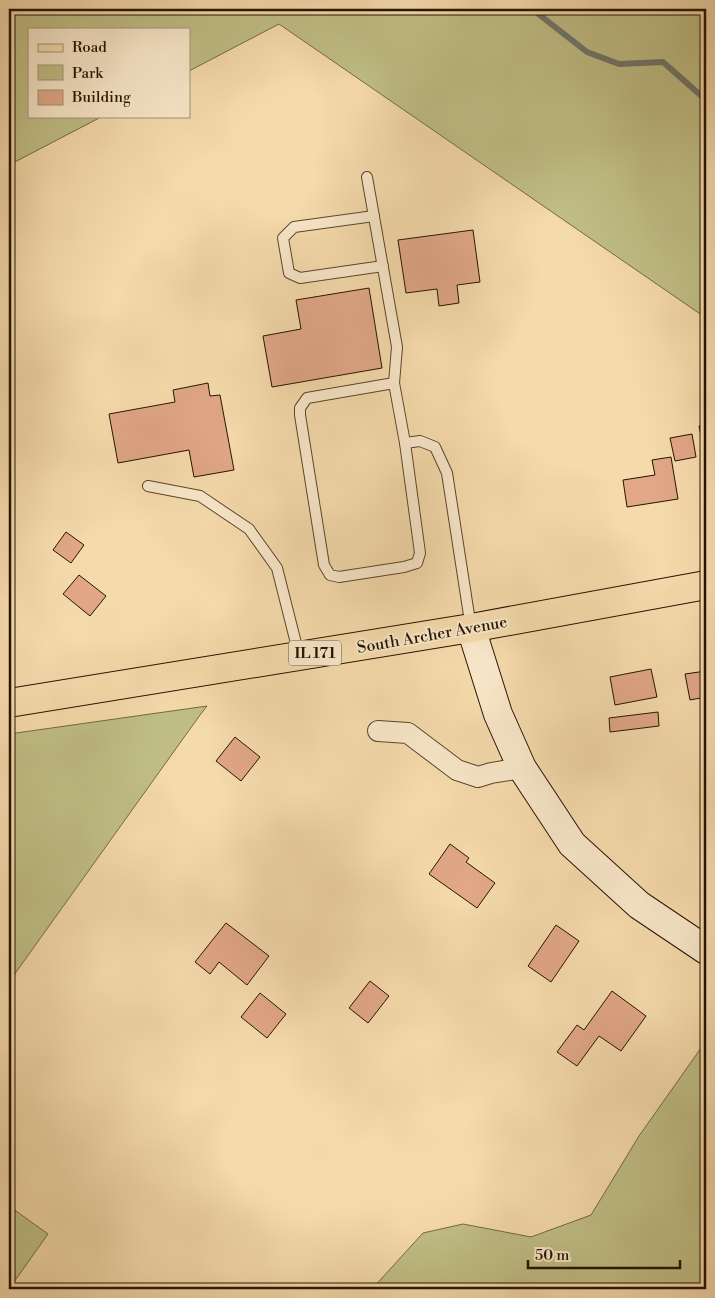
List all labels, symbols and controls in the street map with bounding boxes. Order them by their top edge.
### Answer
legend [28,28,190,118]
text: Road [72,38,107,57]
text: Park [72,64,104,83]
text: Building [71,88,131,107]
street label: South Archer Avenue [355,612,509,658]
road number: IL 171 [289,640,341,666]
scale bar [528,1238,680,1270]
text: 50 m [535,1246,569,1265]

